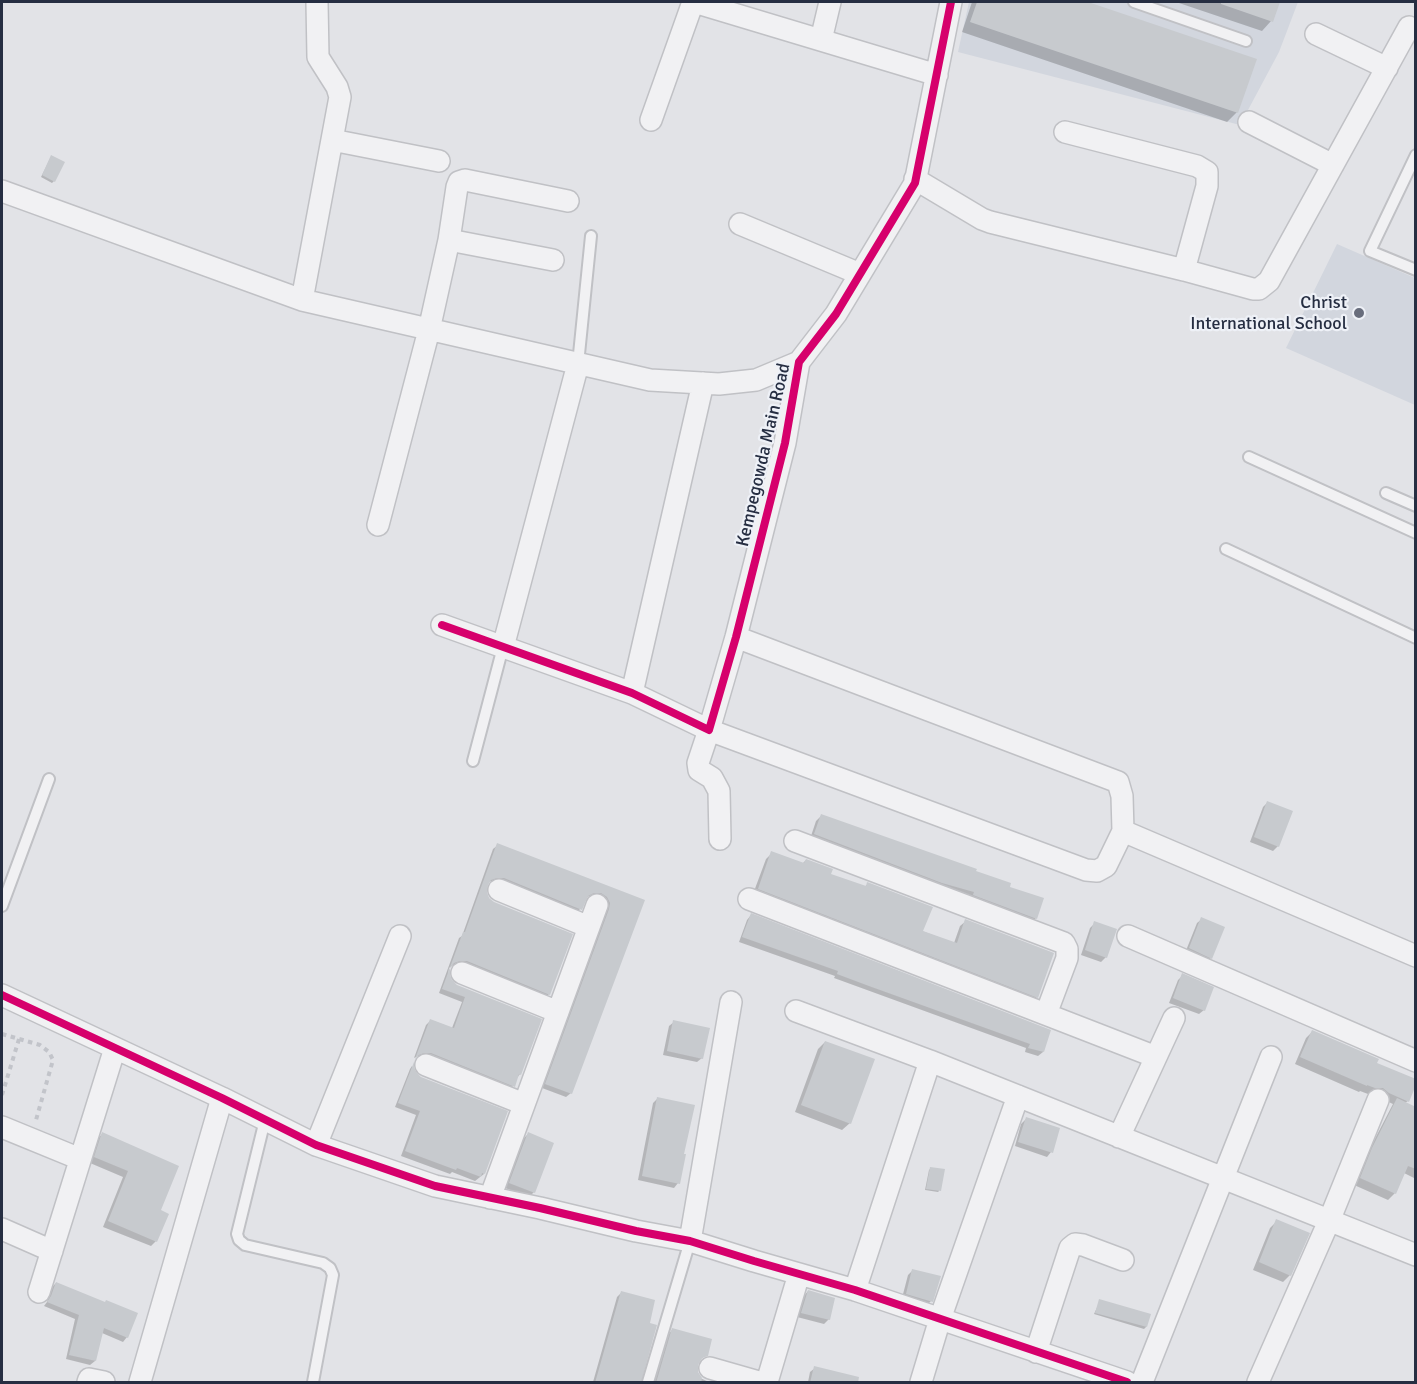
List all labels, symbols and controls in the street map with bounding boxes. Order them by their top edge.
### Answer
place label: Christ International School [1190,292,1347,334]
marker: Christ International School [1352,306,1366,320]
street label: Kempegowda Main Road [732,361,796,549]

